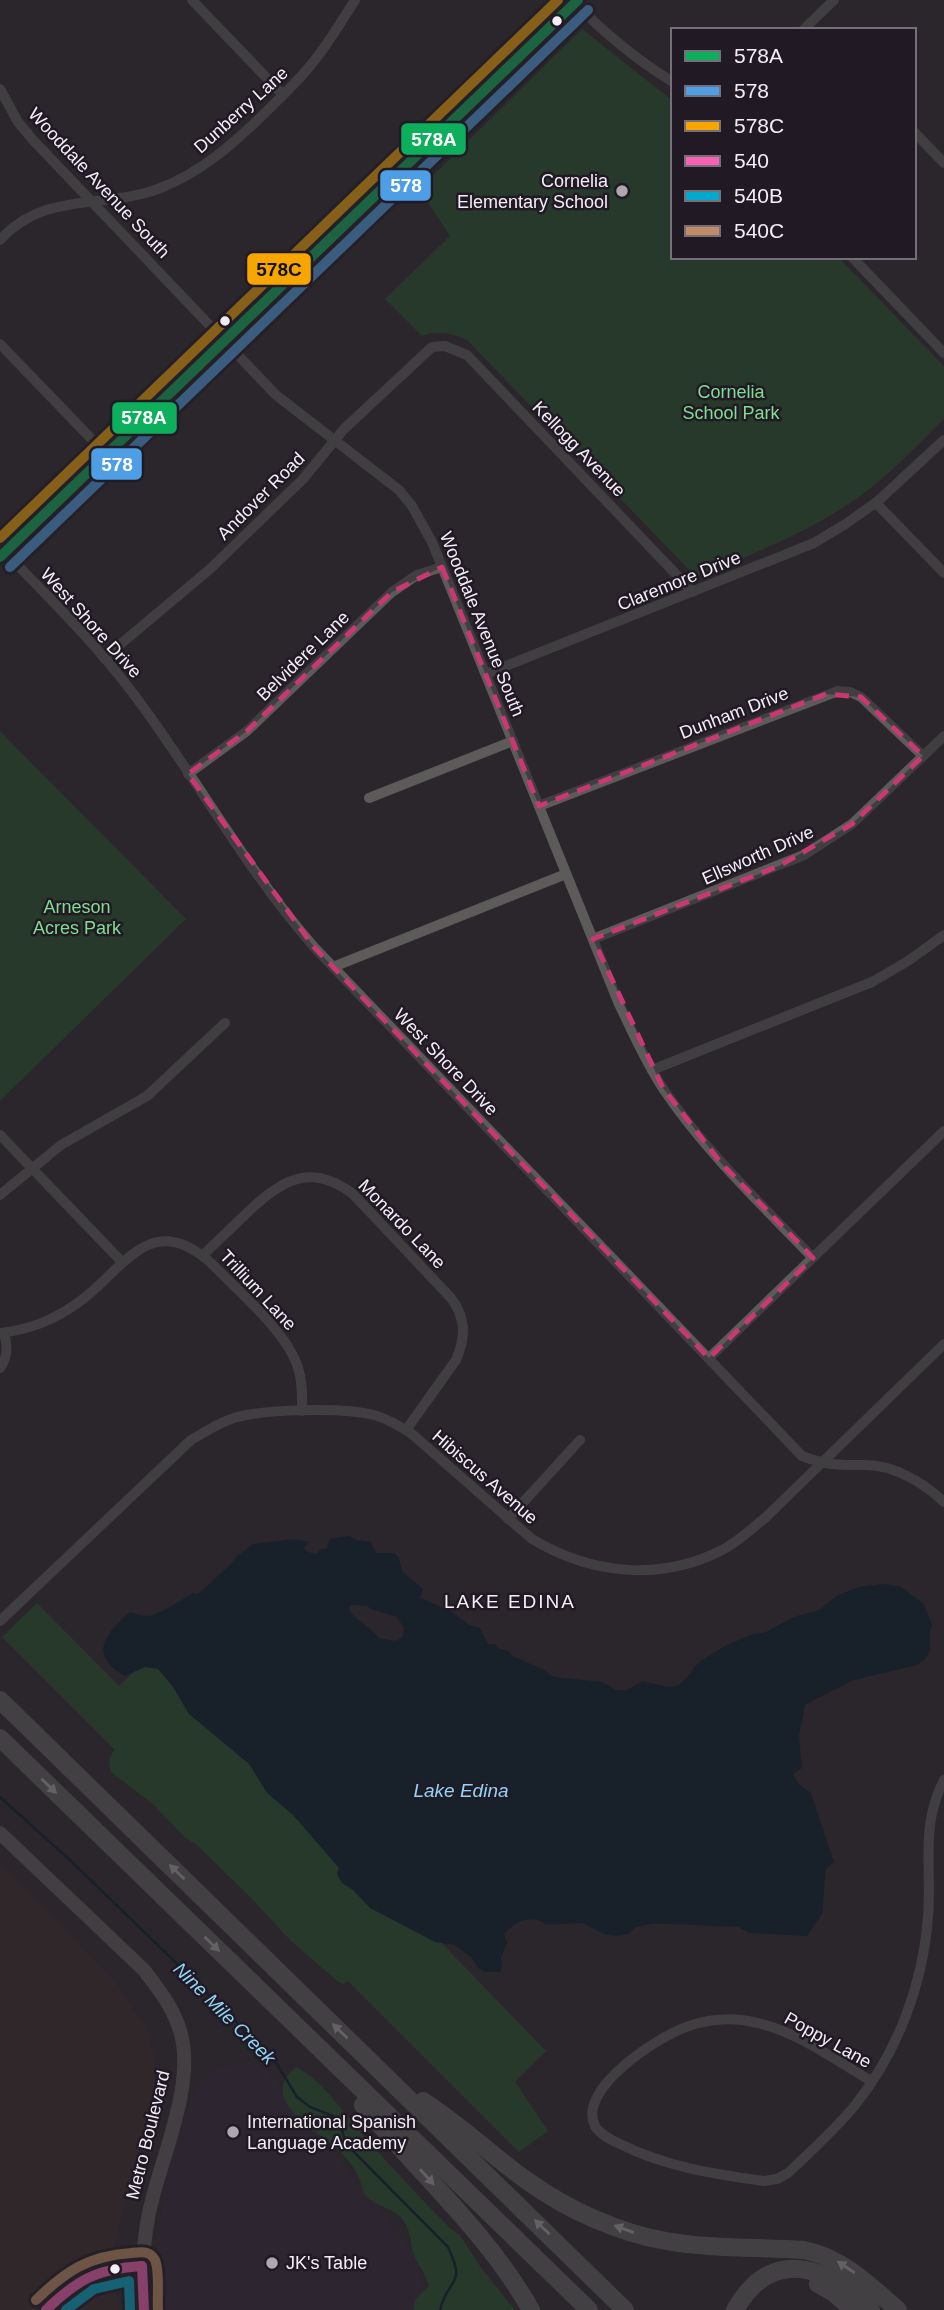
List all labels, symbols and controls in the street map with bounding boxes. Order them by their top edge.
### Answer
unlabelled marker [550,14,564,28]
legend [671,28,916,259]
text: 578A [734,44,783,67]
street label: Dunberry Lane [190,63,292,157]
text: 578 [734,79,769,102]
street label: Wooddale Avenue South [24,104,174,262]
text: 578C [734,114,784,137]
line badge: 578A [400,122,467,156]
text: 578A [411,129,457,150]
text: 540 [734,149,769,172]
line badge: 578 [379,169,432,202]
place label: Cornelia Elementary School [457,171,609,212]
text: 578 [390,175,422,196]
marker: Cornelia Elementary School [614,183,630,199]
text: 540B [734,184,783,207]
text: 540C [734,219,784,242]
line badge: 578C [246,252,312,286]
text: 578C [256,259,302,280]
unlabelled marker [218,314,232,328]
park label: Cornelia School Park [682,382,781,423]
street label: Kellogg Avenue [528,397,630,501]
line badge: 578A [111,401,178,435]
text: 578A [121,407,167,428]
line badge: 578 [90,447,143,481]
street label: Andover Road [213,448,309,544]
text: 578 [101,454,133,475]
street label: Wooddale Avenue South [436,529,528,719]
street label: Claremore Drive [615,547,743,615]
street label: West Shore Drive [36,564,146,682]
street label: Belvidere Lane [253,607,353,705]
street label: Dunham Drive [677,683,791,743]
street label: Ellsworth Drive [699,821,817,889]
park label: Arneson Acres Park [33,897,122,938]
street label: West Shore Drive [390,1004,502,1120]
street label: Monardo Lane [354,1175,450,1273]
street label: Trillium Lane [216,1246,300,1334]
street label: Hibiscus Avenue [428,1426,542,1528]
district label: LAKE EDINA [444,1591,576,1612]
one-way arrow [40,1777,57,1793]
water label: Lake Edina [413,1780,509,1801]
one-way arrow [169,1865,186,1881]
one-way arrow [203,1936,220,1952]
water label: Nine Mile Creek [169,1958,281,2070]
street label: Poppy Lane [781,2008,875,2072]
one-way arrow [332,2023,349,2039]
street label: Metro Boulevard [122,2069,174,2201]
place label: International Spanish Language Academy [247,2112,416,2153]
marker: International Spanish Language Academy [225,2124,241,2140]
one-way arrow [419,2168,435,2186]
one-way arrow [534,2220,551,2236]
one-way arrow [614,2223,635,2234]
place label: JK's Table [286,2253,367,2273]
marker: JK's Table [264,2255,280,2271]
one-way arrow [836,2261,855,2274]
unlabelled marker [108,2262,122,2276]

